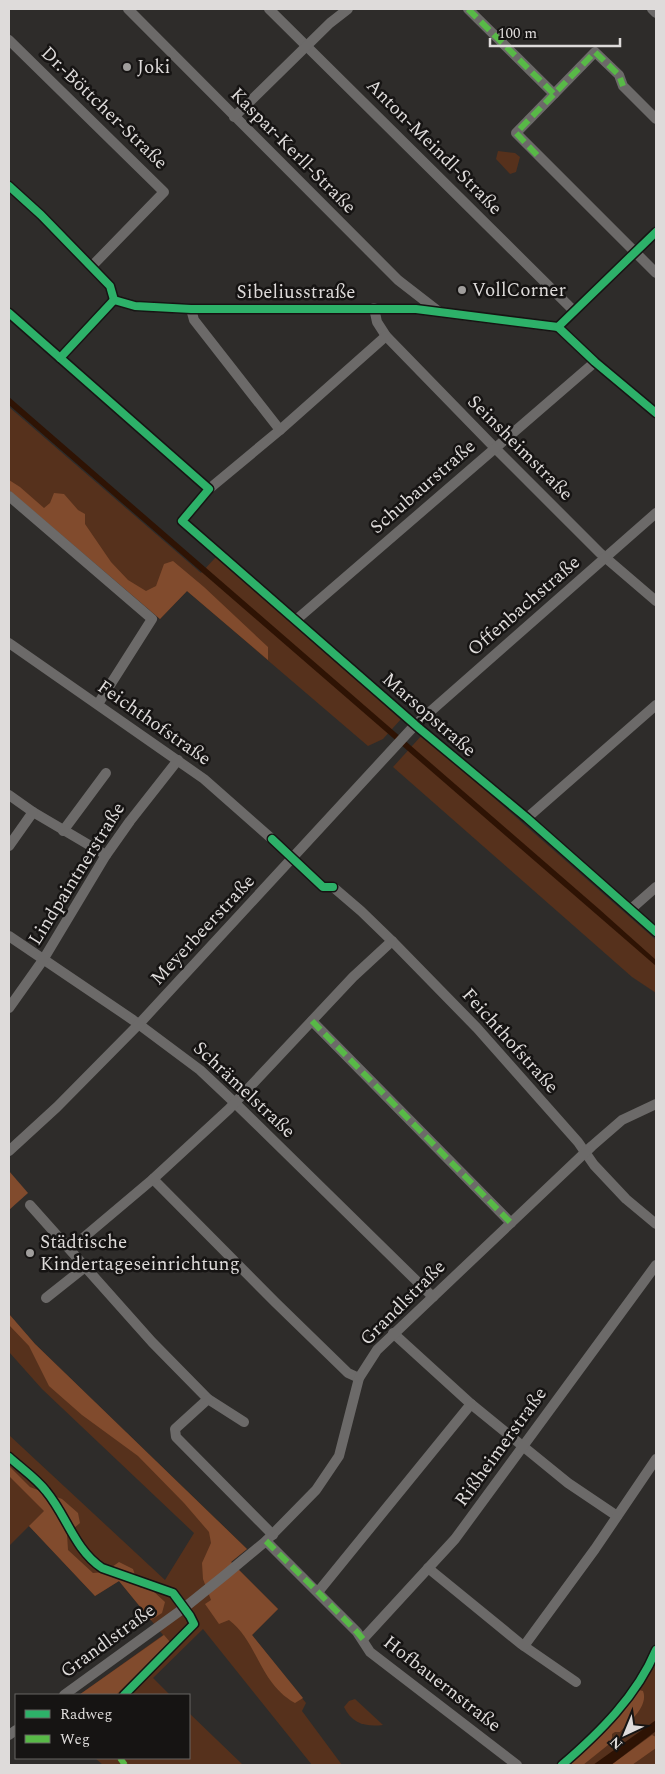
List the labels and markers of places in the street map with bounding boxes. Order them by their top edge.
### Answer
place label: Joki [137,53,170,82]
marker: Joki [121,61,133,73]
place label: VollCorner [472,276,566,305]
marker: VollCorner [456,284,468,296]
place label: Städtische Kindertageseinrichtung [40,1228,240,1279]
marker: Städtische Kindertageseinrichtung [24,1247,36,1259]

